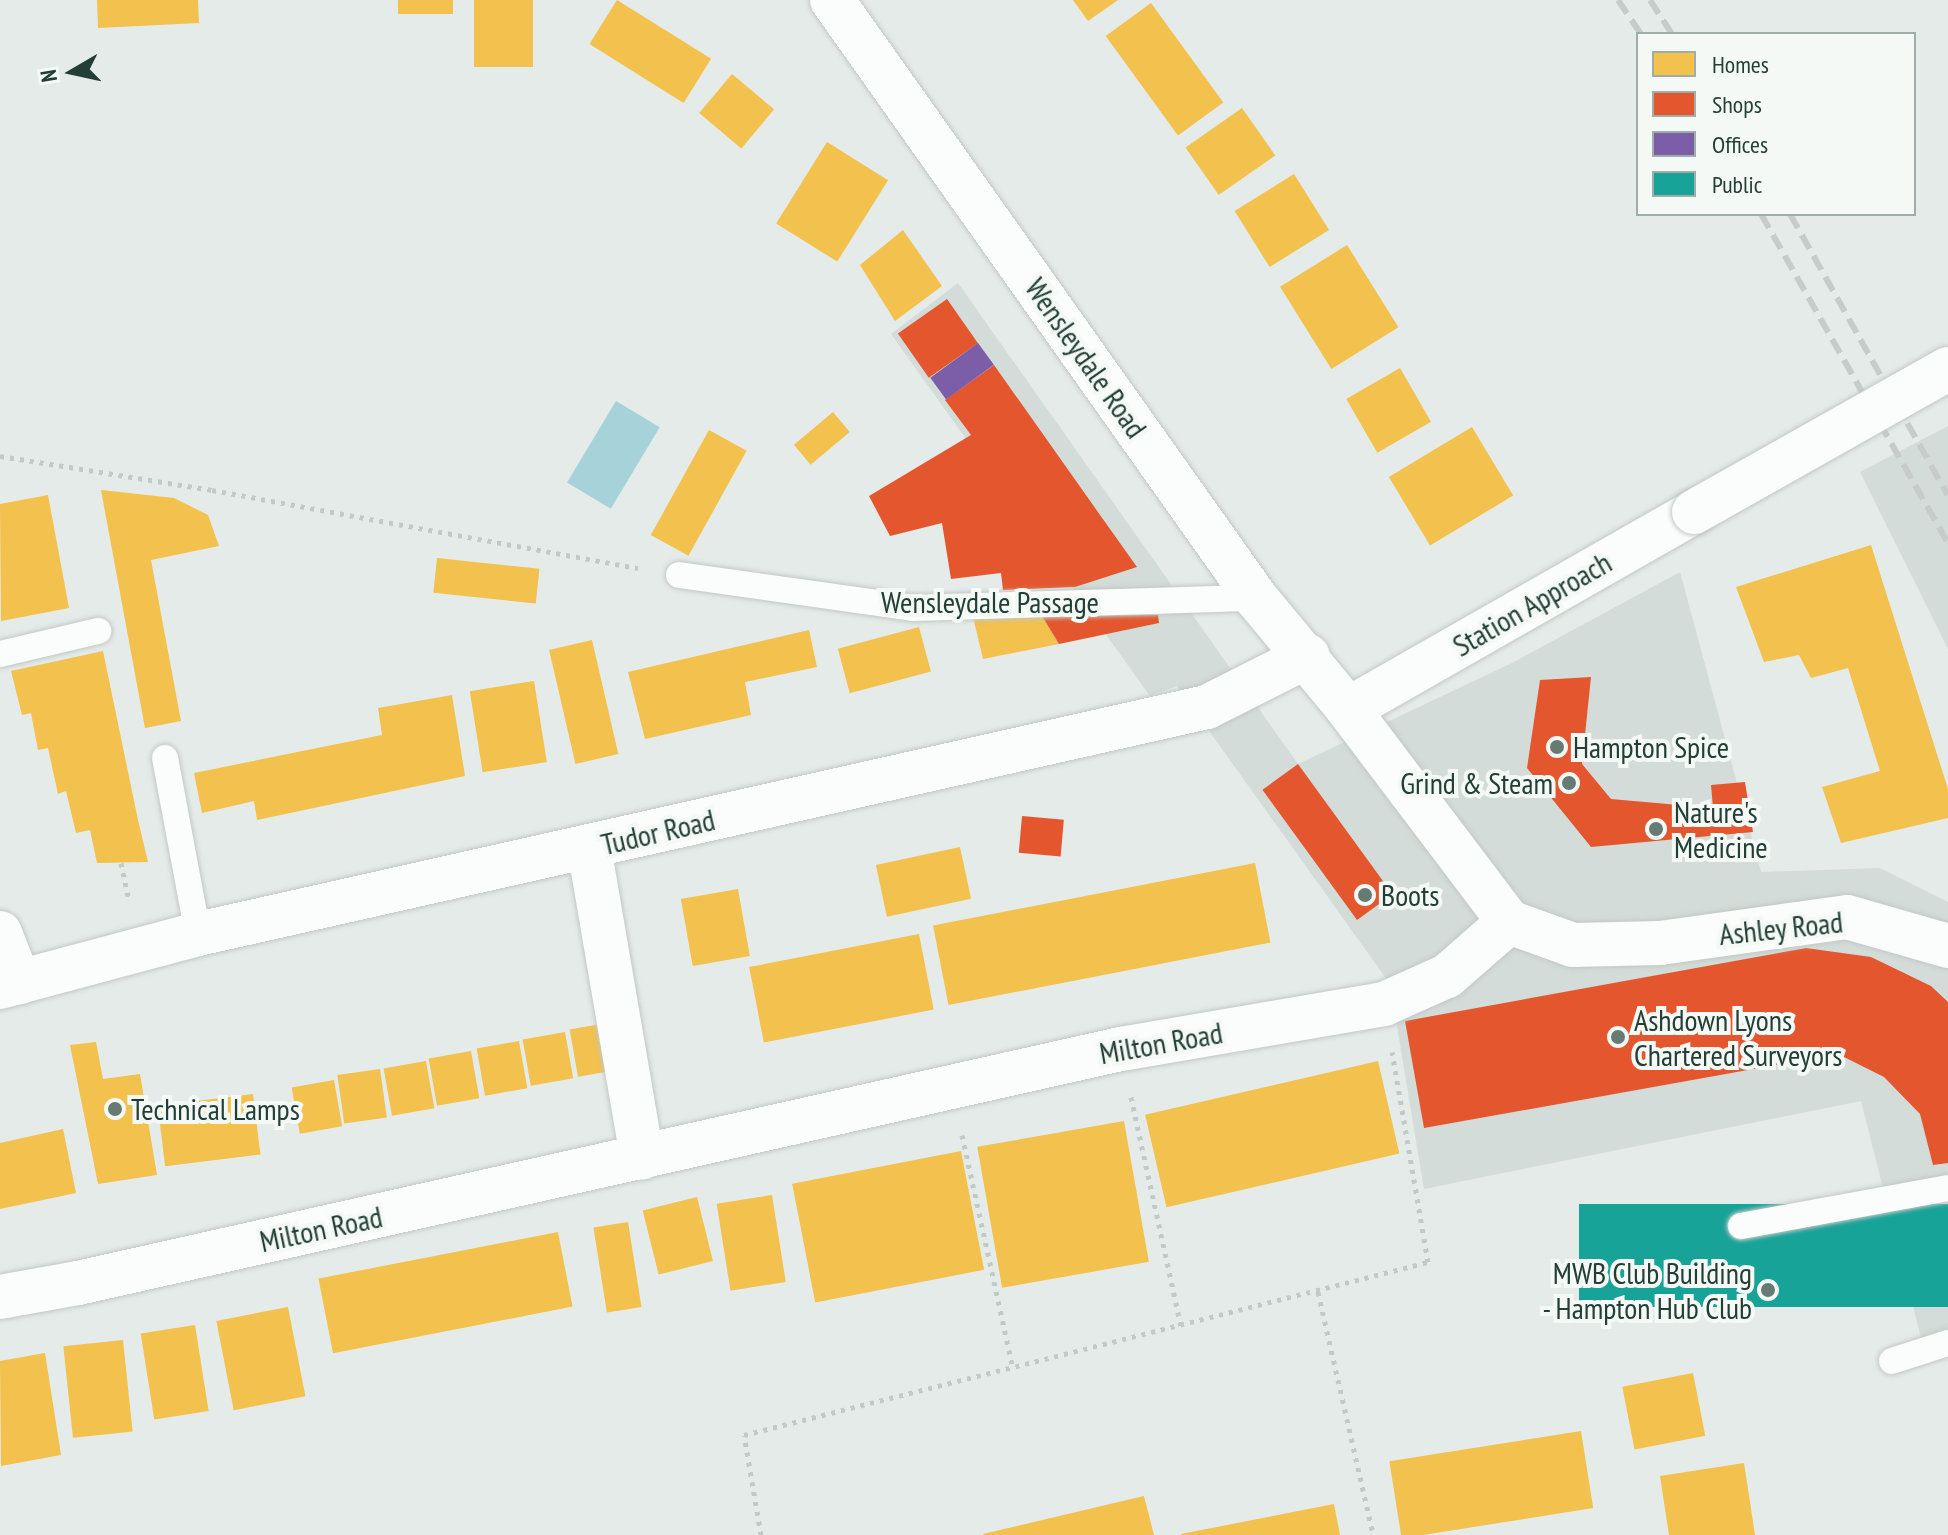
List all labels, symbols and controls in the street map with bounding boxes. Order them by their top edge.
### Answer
north arrow [32,32,112,112]
legend [1636,32,1916,216]
text: Homes [1712,49,1769,80]
text: N [34,68,63,84]
text: Shops [1712,89,1762,120]
text: Offices [1712,129,1768,160]
text: Public [1712,169,1762,200]
street label: Wensleydale Road [1018,271,1154,445]
street label: Station Approach [1446,544,1618,664]
street label: Wensleydale Passage [881,584,1099,620]
place label: Hampton Spice [1573,729,1729,765]
marker: Hampton Spice [1548,738,1566,756]
place label: Grind & Steam [1400,765,1553,801]
marker: Grind & Steam [1560,774,1578,792]
place label: Nature's Medicine [1674,794,1768,864]
street label: Tudor Road [598,801,718,863]
marker: Nature's Medicine [1645,818,1667,840]
place label: Boots [1381,877,1439,913]
marker: Boots [1356,886,1374,904]
street label: Ashley Road [1717,904,1845,952]
place label: Ashdown Lyons Chartered Surveyors [1634,1002,1842,1072]
street label: Milton Road [1097,1014,1225,1072]
marker: Ashdown Lyons Chartered Surveyors [1609,1028,1627,1046]
place label: Technical Lamps [131,1091,300,1127]
marker: Technical Lamps [106,1100,124,1118]
street label: Milton Road [256,1198,386,1260]
place label: MWB Club Building - Hampton Hub Club [1541,1255,1752,1326]
marker: MWB Club Building - Hampton Hub Club [1759,1281,1777,1299]

